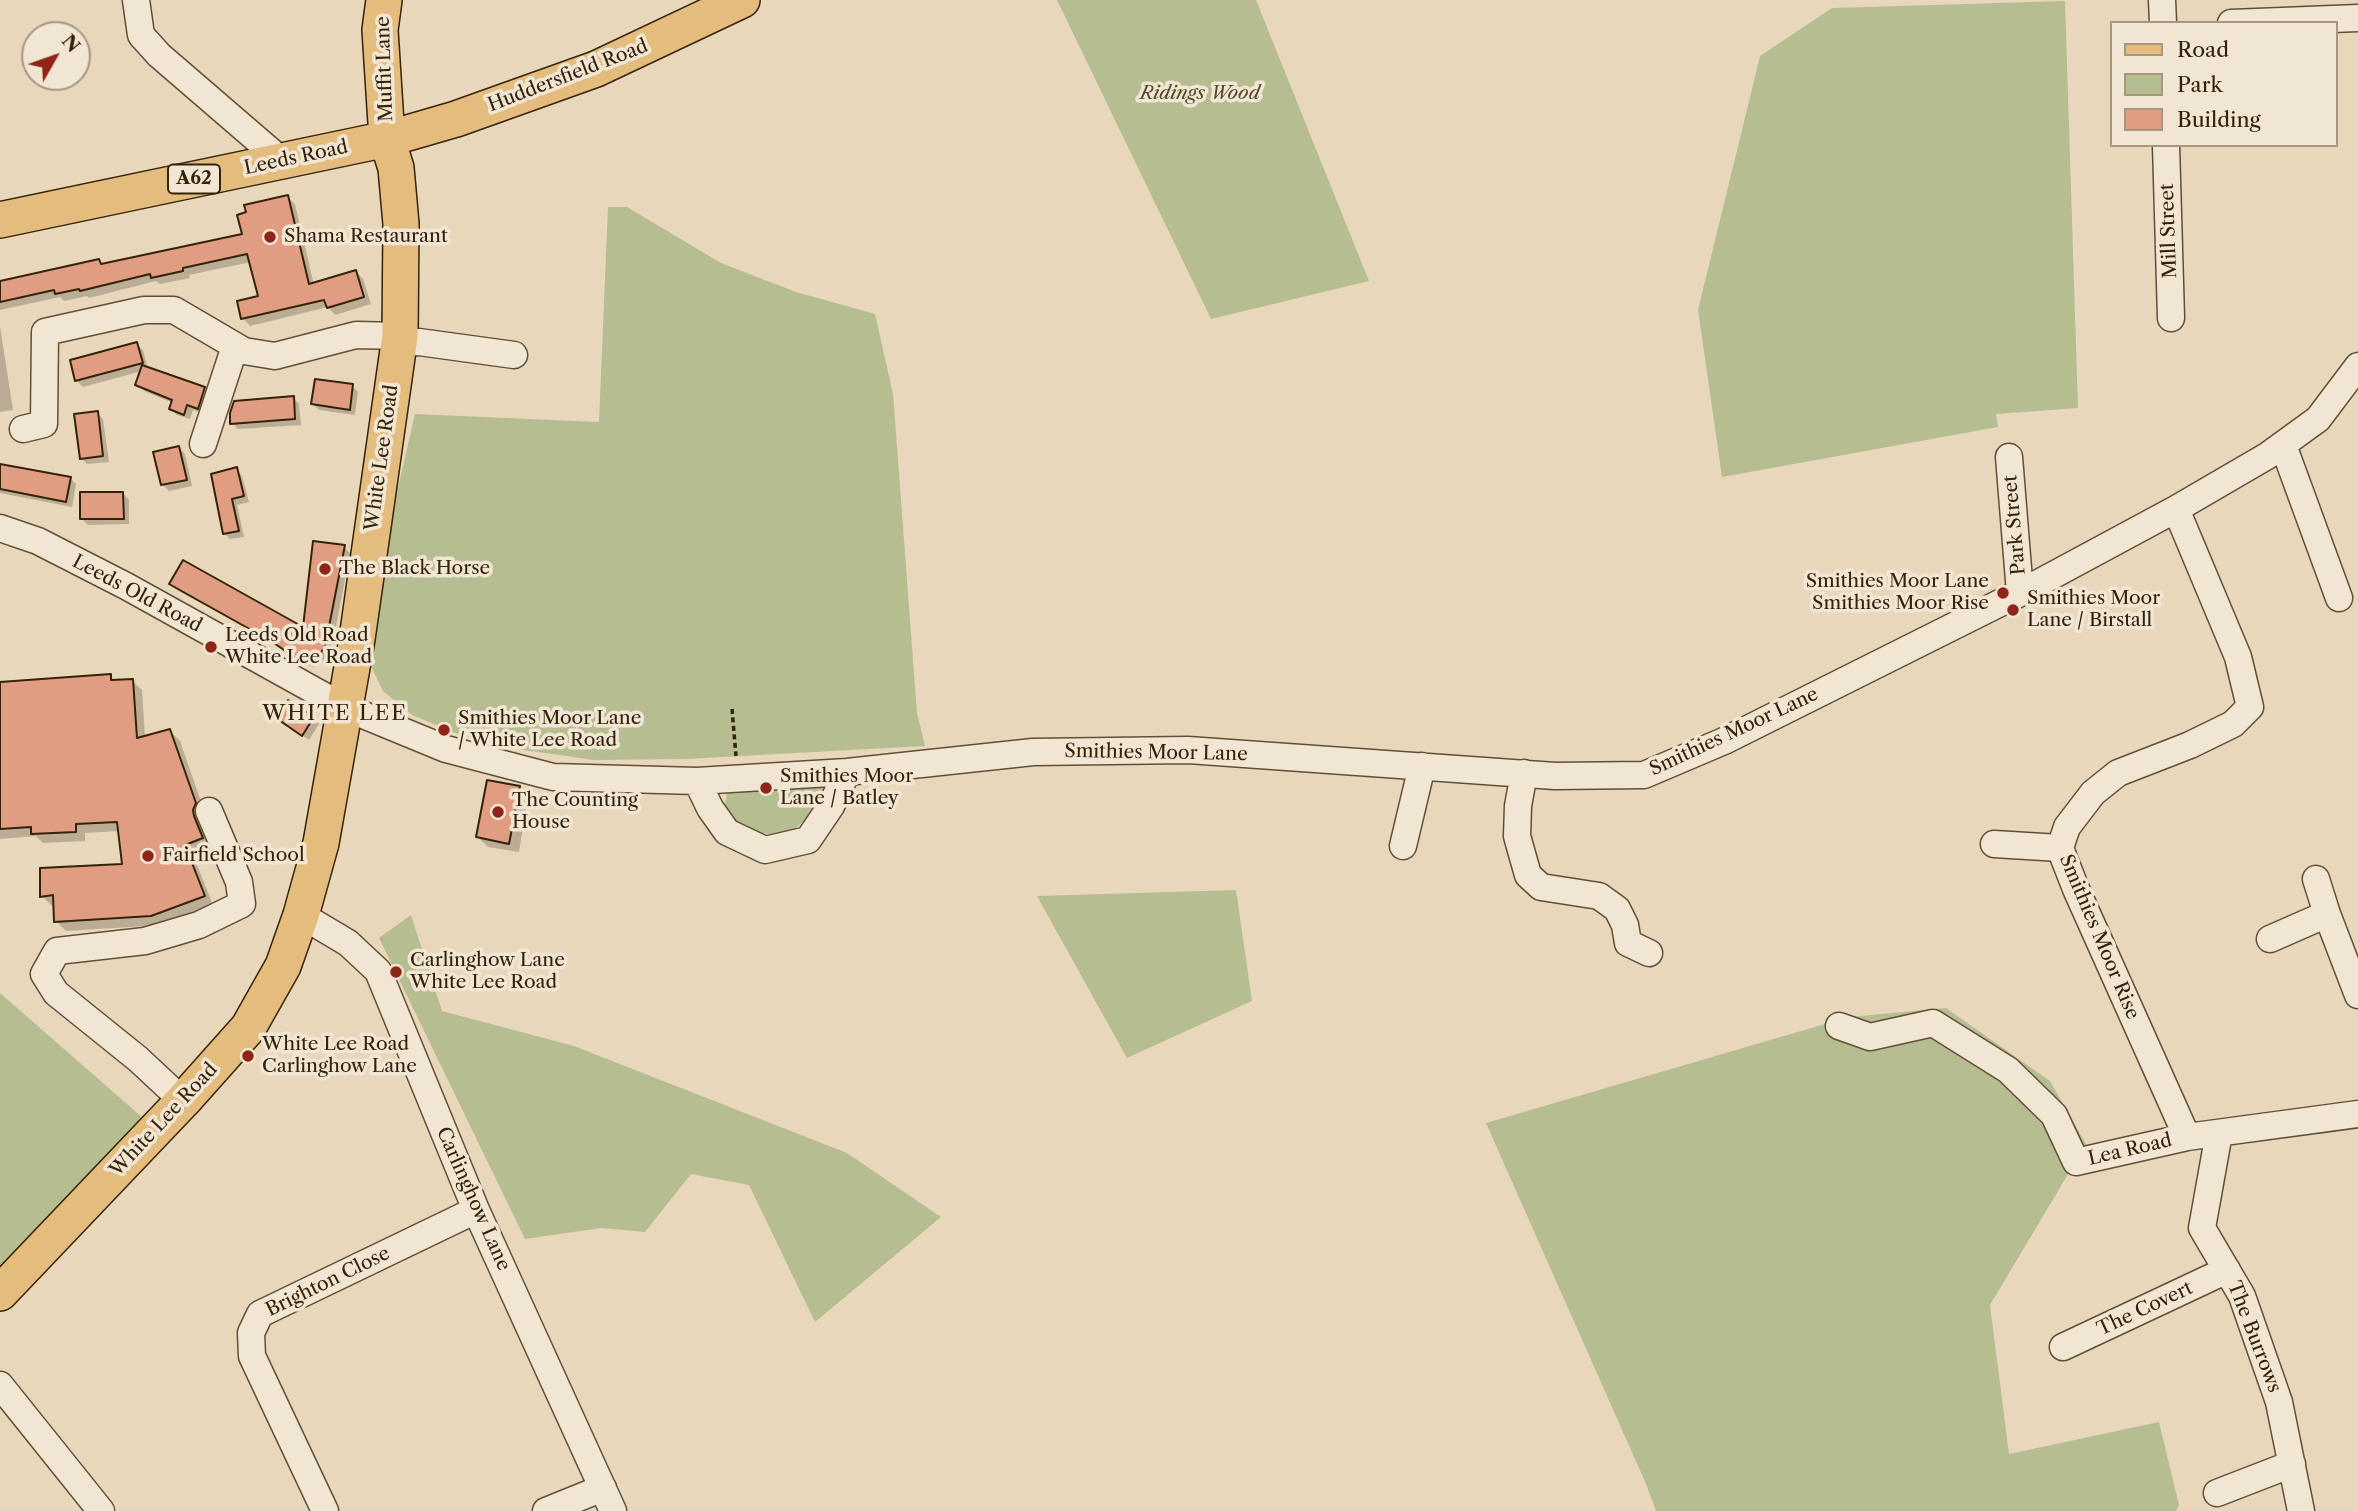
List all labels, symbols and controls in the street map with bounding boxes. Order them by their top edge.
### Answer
street label: Muffit Lane [372,16,398,122]
north arrow [21,21,91,91]
legend [2110,21,2337,147]
text: N [57,30,85,57]
street label: Huddersfield Road [485,35,651,117]
text: Road [2177,37,2229,62]
text: Park [2177,72,2223,97]
park label: Ridings Wood [1140,83,1260,105]
text: Building [2177,107,2261,132]
street label: Leeds Road [242,136,350,180]
road number: A62 [168,164,220,194]
street label: Mill Street [2156,183,2182,279]
place label: Shama Restaurant [284,226,448,248]
marker: Shama Restaurant [262,229,278,245]
street label: White Lee Road [360,384,404,532]
street label: Park Street [1999,474,2031,576]
street label: Leeds Old Road [68,550,206,638]
place label: The Black Horse [339,558,490,580]
marker: The Black Horse [317,561,333,577]
place label: Smithies Moor Lane Smithies Moor Rise [1806,571,1989,615]
marker: Smithies Moor Lane Smithies Moor Rise [1995,585,2011,601]
place label: Smithies Moor Lane / Birstall [2027,588,2160,632]
marker: Smithies Moor Lane / Birstall [2005,602,2021,618]
place label: Leeds Old Road White Lee Road [225,625,372,669]
marker: Leeds Old Road White Lee Road [203,639,219,655]
street label: Smithies Moor Lane [1646,683,1822,781]
district label: WHITE LEE [263,701,407,727]
place label: Smithies Moor Lane / White Lee Road [458,708,641,752]
marker: Smithies Moor Lane / White Lee Road [436,722,452,738]
street label: Smithies Moor Lane [1064,740,1248,766]
place label: Smithies Moor Lane / Batley [780,766,913,810]
marker: Smithies Moor Lane / Batley [758,780,774,796]
place label: The Counting House [512,790,638,834]
marker: The Counting House [490,804,506,820]
place label: Fairfield School [162,845,305,867]
marker: Fairfield School [140,848,156,864]
street label: Smithies Moor Rise [2054,851,2144,1023]
place label: Carlinghow Lane White Lee Road [410,950,565,994]
marker: Carlinghow Lane White Lee Road [388,964,404,980]
place label: White Lee Road Carlinghow Lane [262,1034,417,1078]
marker: White Lee Road Carlinghow Lane [240,1048,256,1064]
street label: White Lee Road [105,1058,223,1182]
street label: Carlinghow Lane [431,1124,515,1274]
street label: Lea Road [2086,1129,2174,1171]
street label: Brighton Close [262,1242,394,1322]
street label: The Covert [2094,1277,2196,1341]
street label: The Burrows [2222,1278,2286,1396]

